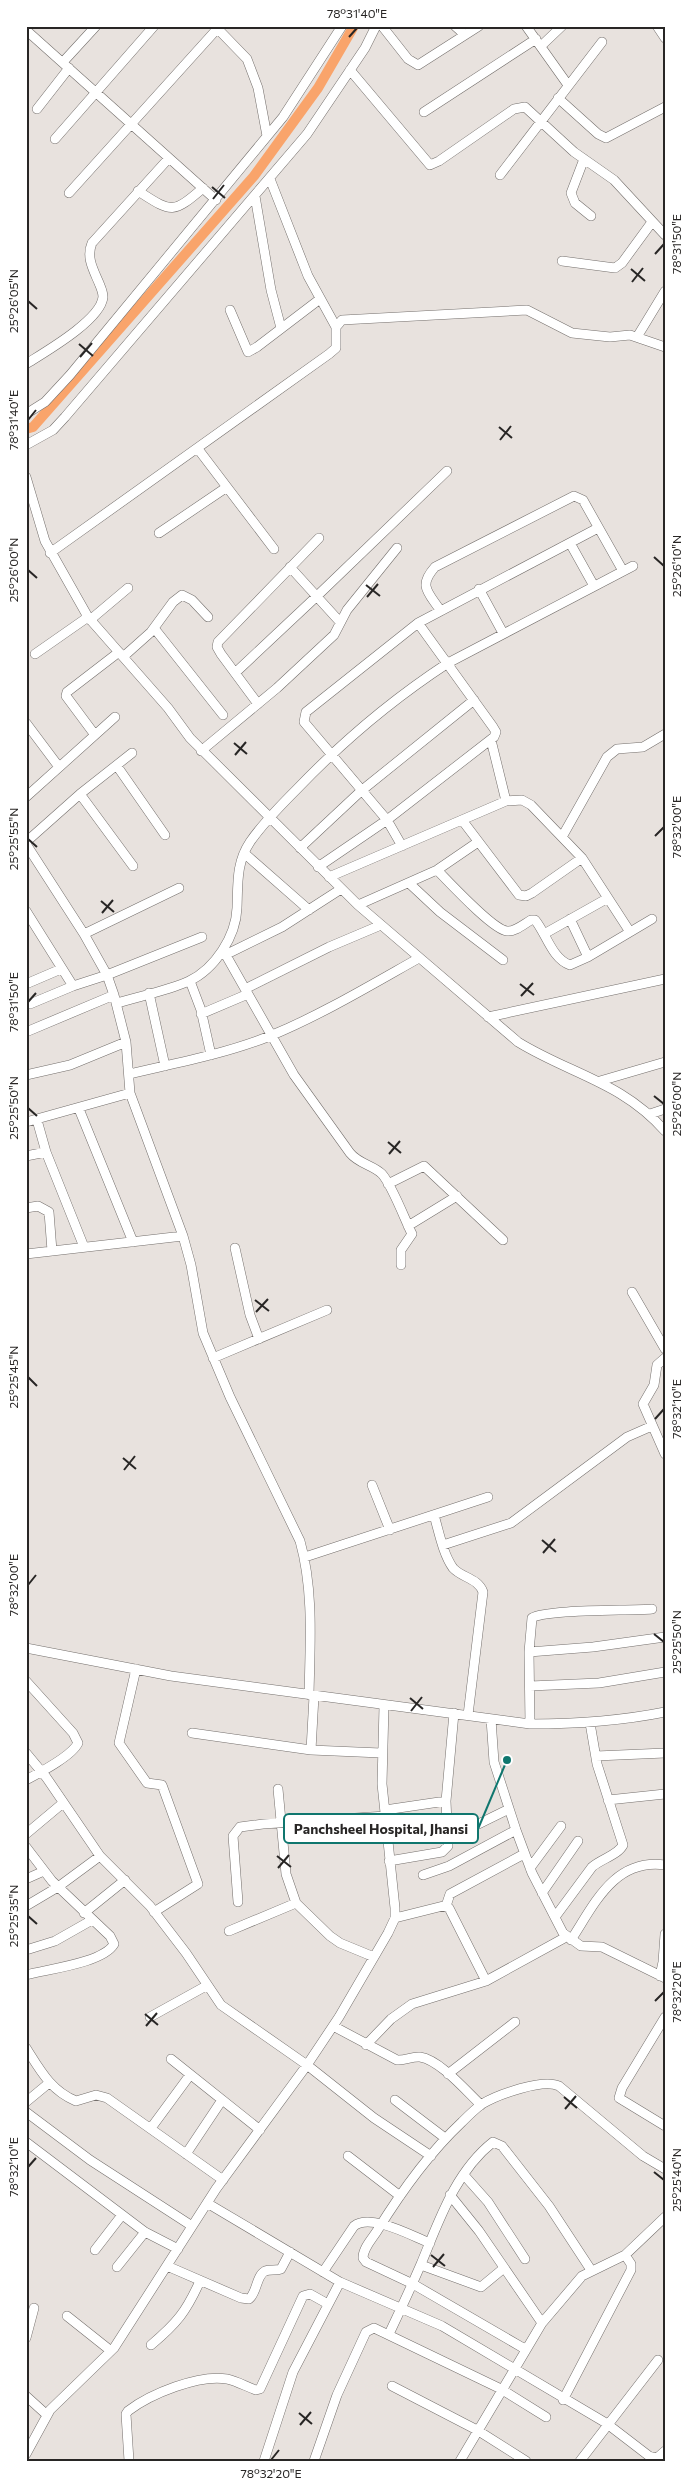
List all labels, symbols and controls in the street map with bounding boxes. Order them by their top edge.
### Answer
text: 78°31'40"E [327,6,387,20]
text: 78°31'50"E [669,214,683,274]
text: 25°26'05"N [6,269,20,333]
text: 78°31'40"E [6,390,20,450]
text: 25°26'10"N [669,535,683,597]
text: 25°26'00"N [6,538,20,602]
text: 78°32'00"E [669,796,683,858]
text: 25°25'55"N [6,808,20,870]
text: 78°31'50"E [6,972,20,1032]
text: 25°26'00"N [669,1072,683,1136]
text: 25°25'50"N [6,1076,20,1140]
text: 25°25'45"N [6,1346,20,1408]
text: 78°32'10"E [669,1379,683,1439]
text: 78°32'00"E [6,1554,20,1616]
text: 25°25'50"N [669,1610,683,1674]
callout: Panchsheel Hospital, Jhansi [284,1814,478,1843]
text: Panchsheel Hospital, Jhansi [294,1820,468,1837]
text: 25°25'35"N [6,1885,20,1947]
text: 78°32'20"E [669,1961,683,2023]
text: 78°32'10"E [6,2137,20,2197]
text: 25°25'40"N [669,2148,683,2212]
text: 78°32'20"E [240,2466,302,2480]

